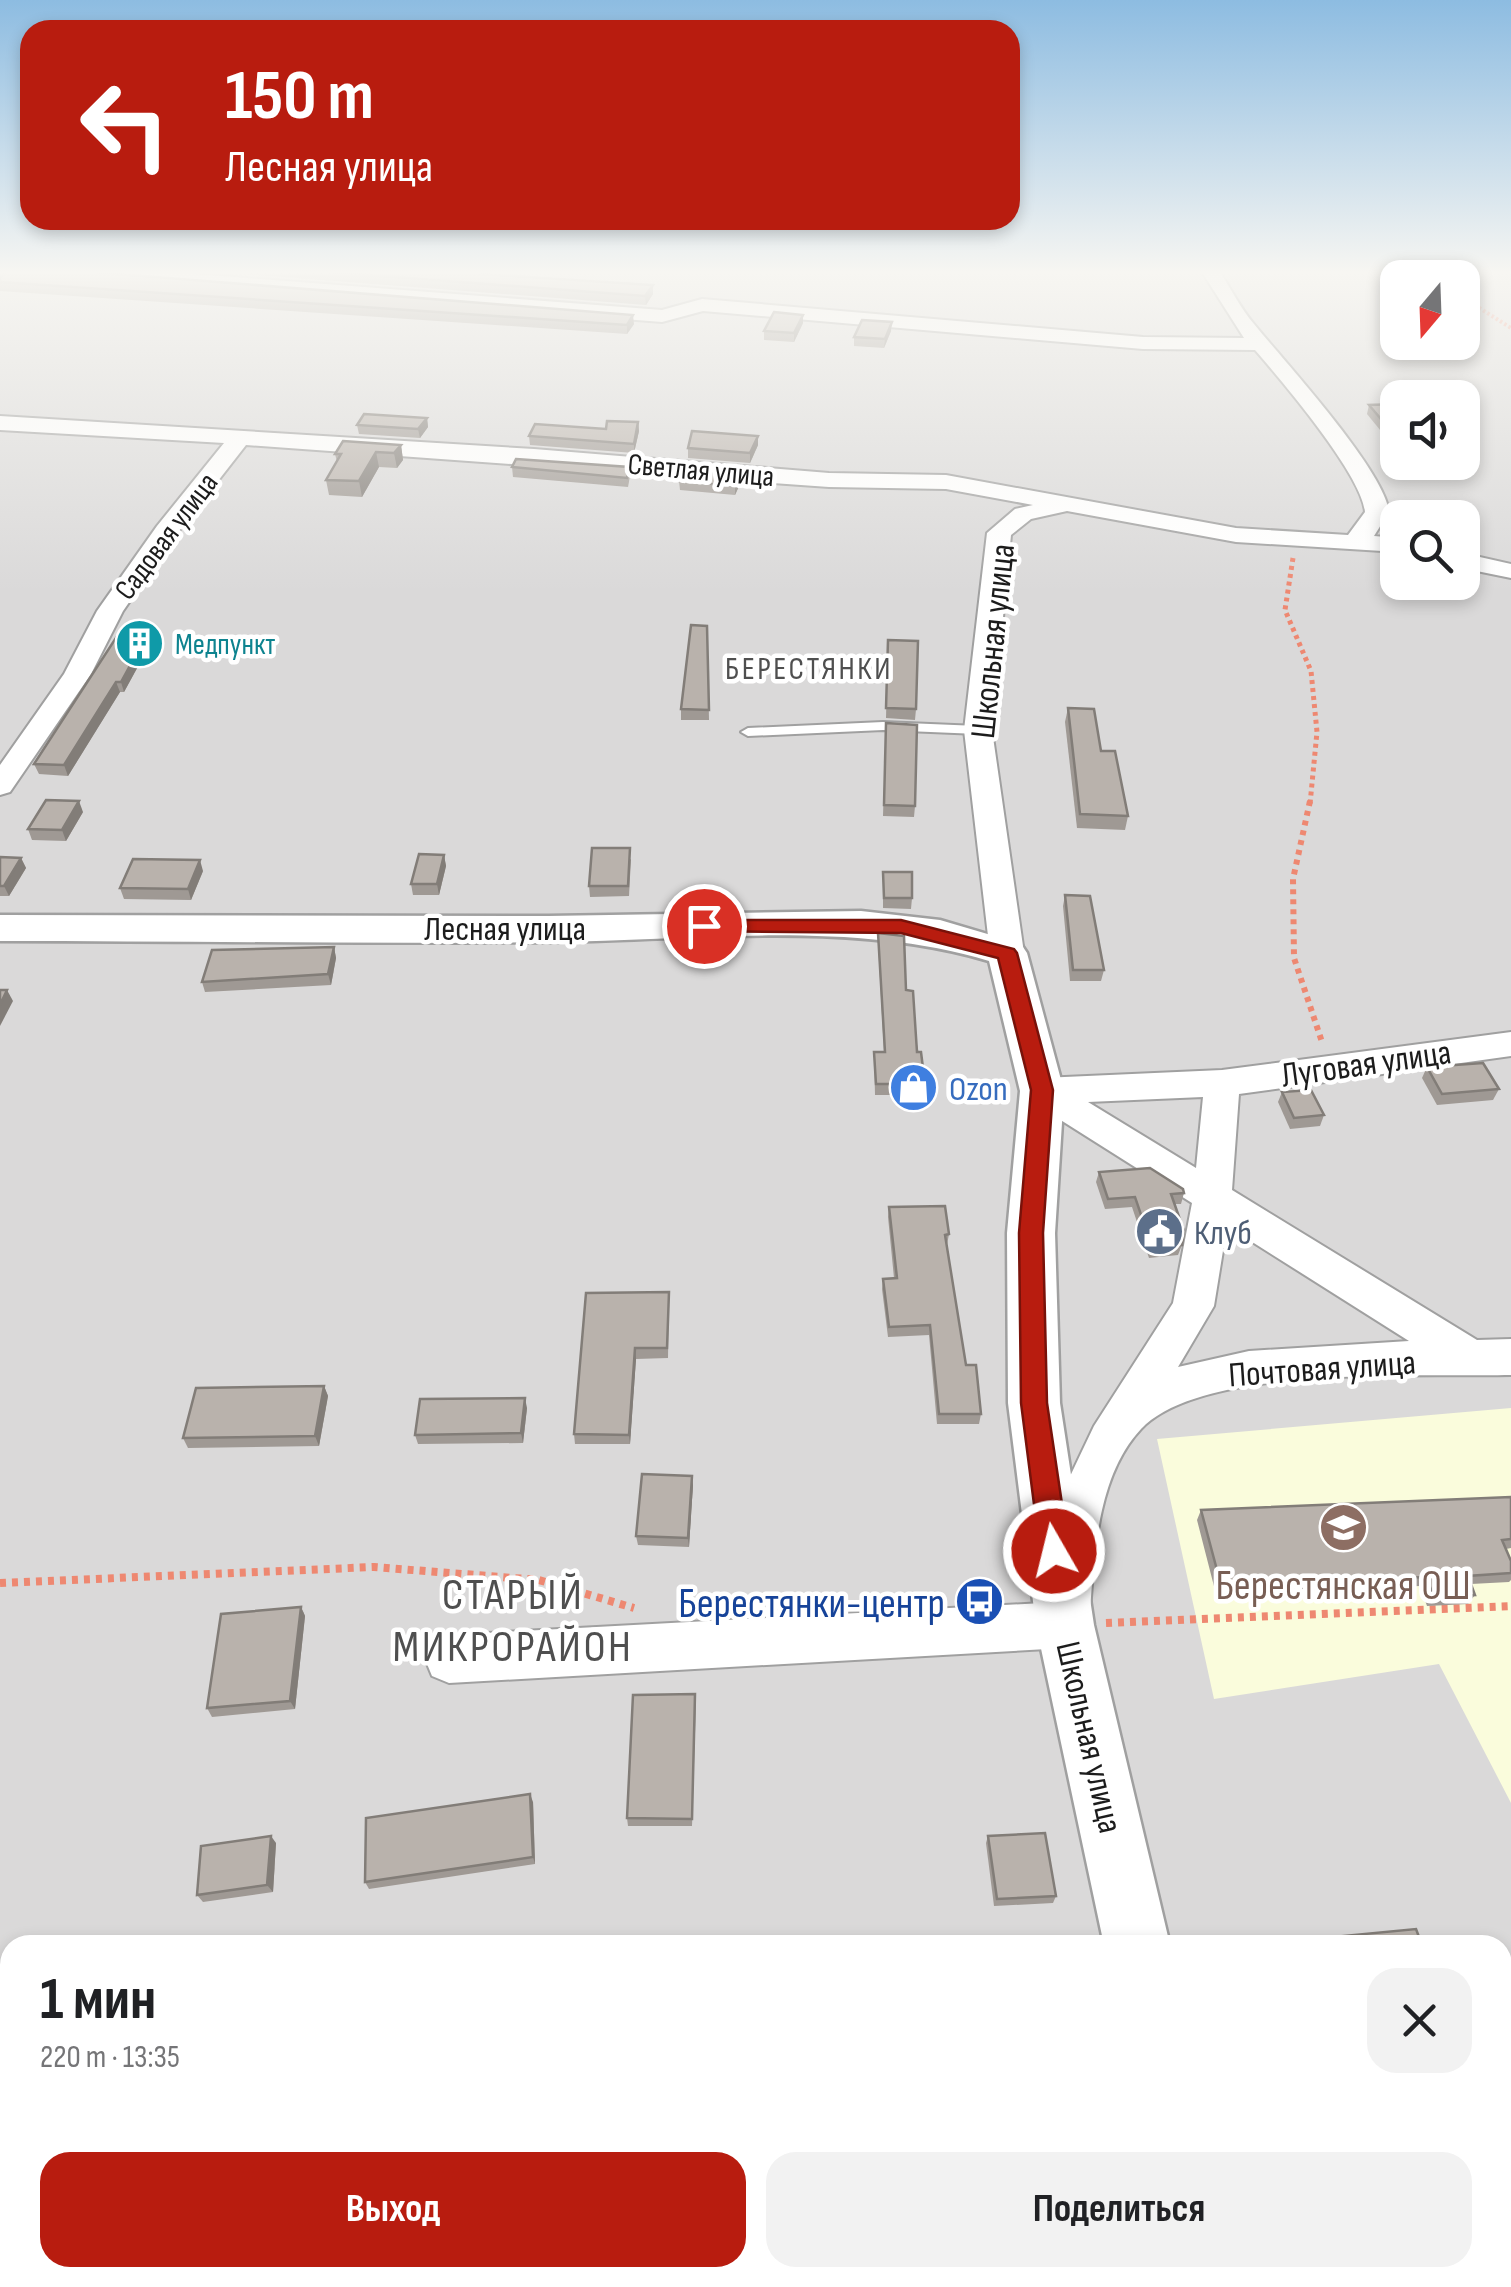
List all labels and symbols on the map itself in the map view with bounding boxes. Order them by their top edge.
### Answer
north arrow [1380,260,1480,360]
street label: Светлая улица [626,447,776,495]
street label: Садовая улица [107,466,226,607]
street label: Школьная улица [962,542,1025,741]
building icon: Медпункт [114,618,166,670]
place label: Медпункт [175,627,275,663]
district label: БЕРЕСТЯНКИ [725,650,893,689]
pin [662,884,747,969]
street label: Лесная улица [424,908,586,951]
street label: Луговая улица [1279,1031,1454,1098]
shop icon: Ozon [888,1062,940,1114]
place label: Ozon [949,1068,1008,1111]
public building icon: Клуб [1133,1206,1185,1258]
place label: Клуб [1194,1212,1252,1255]
street label: Почтовая улица [1227,1341,1417,1397]
position arrow [1002,1499,1106,1603]
school or university icon: Берестянская ОШ [1317,1502,1369,1554]
place label: Берестянская ОШ [1215,1561,1471,1612]
district label: СТАРЫЙ МИКРОРАЙОН [393,1568,633,1675]
bus stop icon: Берестянки-центр [954,1576,1006,1628]
place label: Берестянки-центр [678,1579,945,1630]
street label: Школьная улица [1046,1637,1131,1837]

